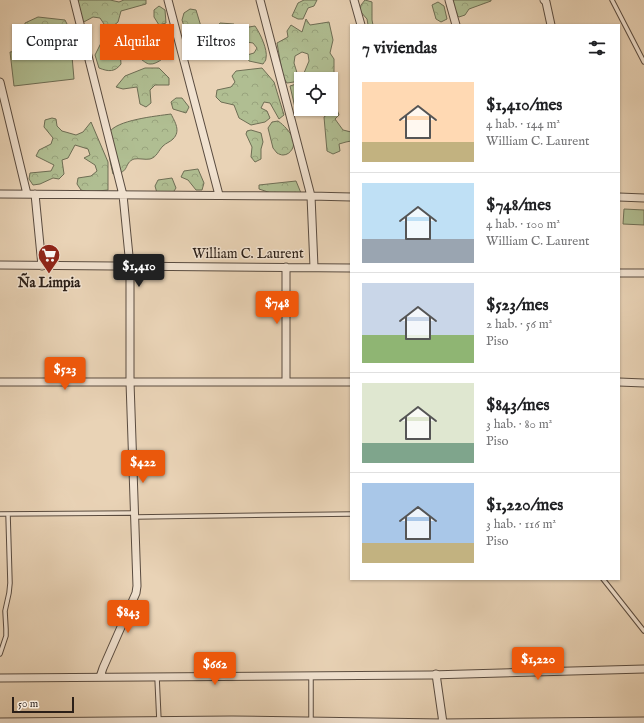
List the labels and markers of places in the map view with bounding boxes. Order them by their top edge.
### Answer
supermarket icon: Ña Limpia [36,242,62,275]
pin: $1,410 [106,254,172,288]
place label: Ña Limpia [17,272,81,292]
pin: $748 [253,291,301,325]
pin: $523 [41,357,89,391]
pin: $422 [119,450,167,484]
pin: $843 [104,600,152,634]
pin: $1,220 [505,647,571,681]
pin: $662 [191,652,239,686]

